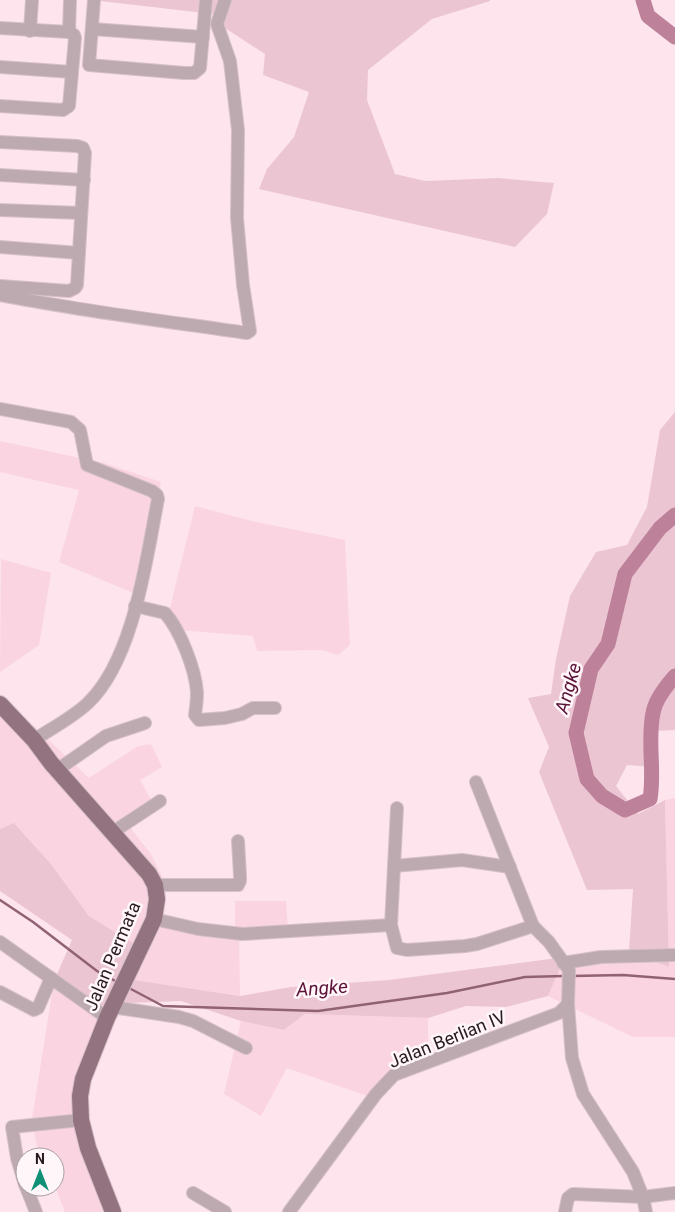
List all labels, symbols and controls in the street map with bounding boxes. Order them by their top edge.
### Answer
water label: Angke [550,660,586,717]
street label: Jalan Permata [80,898,144,1014]
water label: Angke [295,975,349,1001]
street label: Jalan Berlian IV [385,1006,509,1072]
north arrow [15,1147,65,1197]
text: N [35,1151,45,1167]

